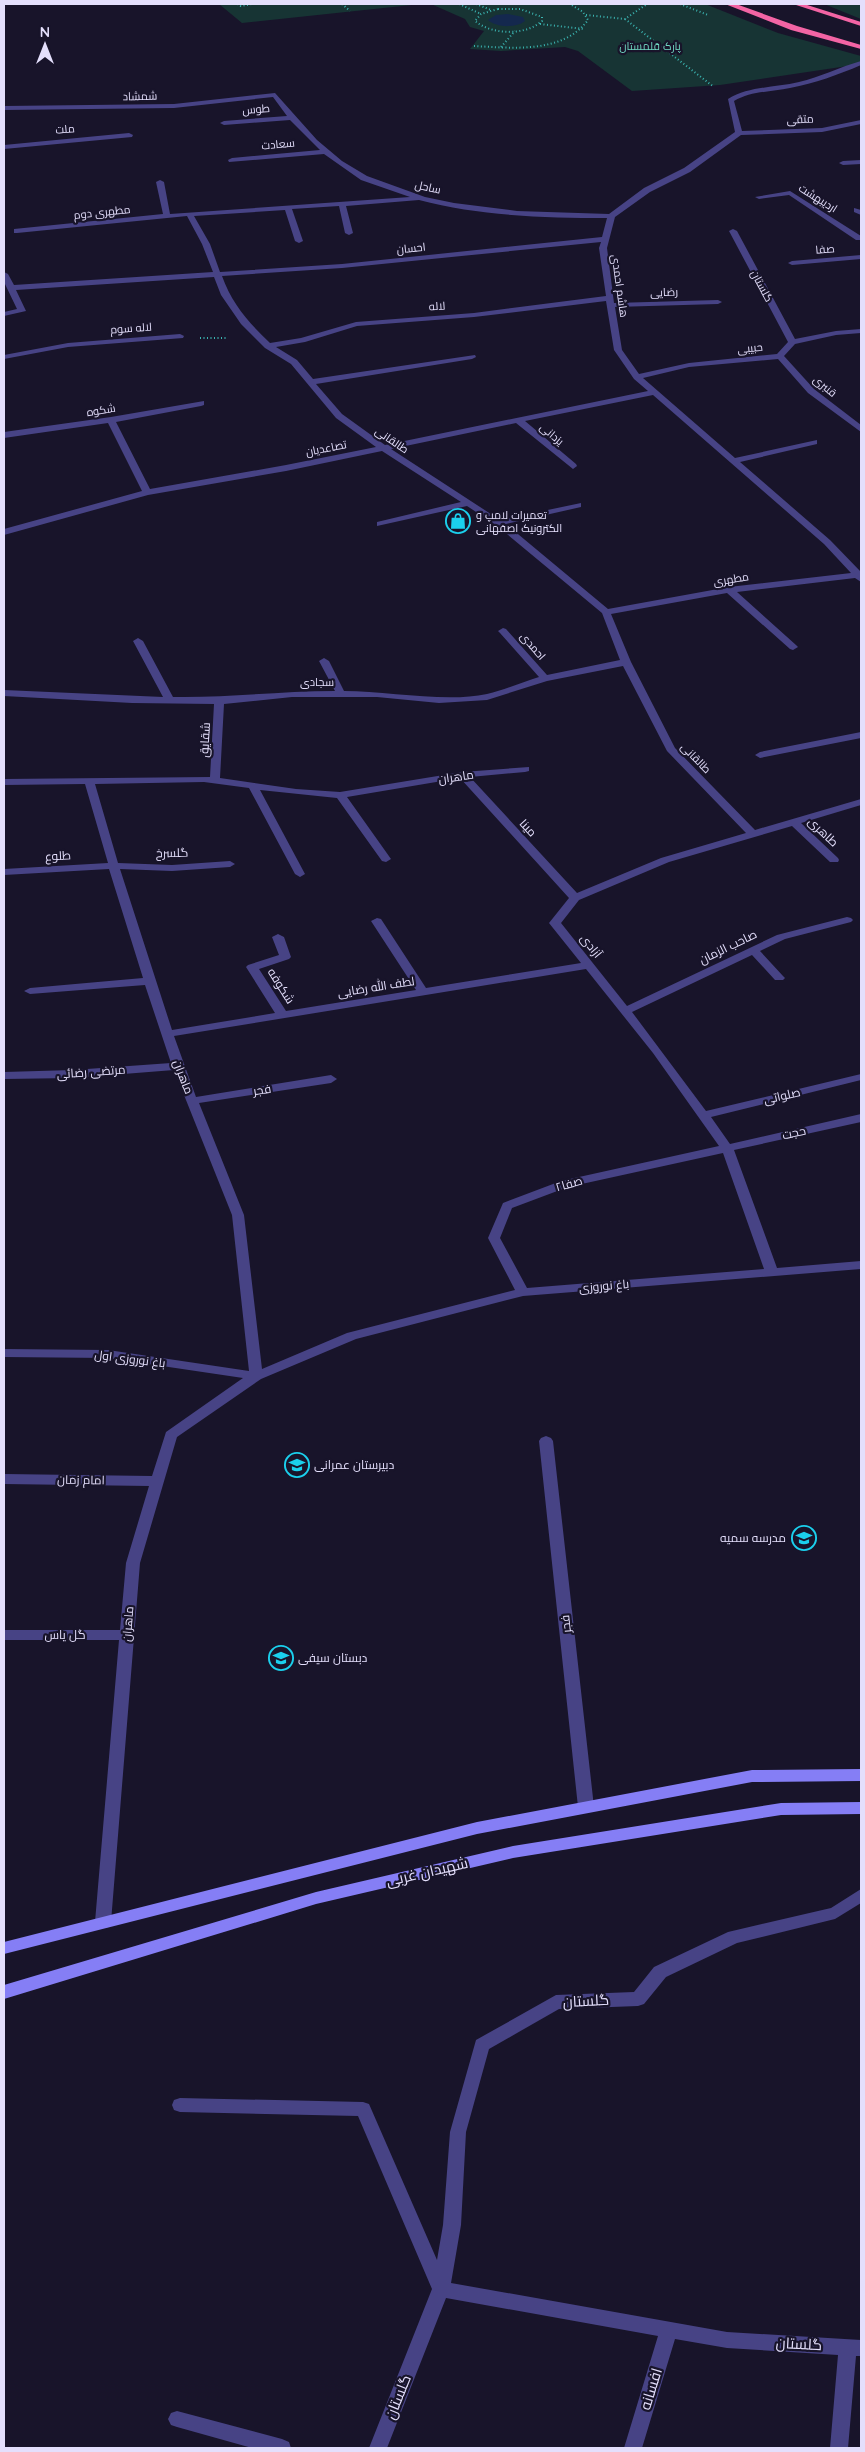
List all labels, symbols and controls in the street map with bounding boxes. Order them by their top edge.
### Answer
north arrow [20,20,70,70]
text: N [40,23,50,41]
park label: پارک قلمستان [619,39,681,53]
street label: شمشاد [123,89,157,103]
street label: طوس [242,101,270,117]
street label: متقی [786,111,814,127]
street label: ملت [55,121,75,137]
street label: سعادت [261,136,295,152]
street label: ساحل [414,177,442,197]
street label: اردیبهشت [796,181,840,215]
street label: مطهری دوم [73,202,131,223]
street label: احسان [396,240,426,256]
street label: صفا [815,241,835,257]
street label: هاشم احمدی [608,254,631,319]
street label: گلستان [748,268,776,304]
street label: رضایی [650,285,678,299]
street label: لاله [428,298,446,314]
street label: لاله سوم [110,320,152,337]
street label: حبیبی [737,340,763,356]
street label: قنبری [810,372,840,400]
street label: شکوه [86,401,116,419]
street label: یزدانی [537,420,567,448]
street label: طالقانی [373,424,411,456]
street label: تصاعدیان [304,437,348,459]
shop icon: تعمیرات لامپ و الکترونیک اصفهانی [445,508,471,534]
place label: تعمیرات لامپ و الکترونیک اصفهانی [476,508,562,535]
street label: مطهری [712,569,750,589]
street label: احمدی [517,629,549,663]
street label: سجادی [300,675,334,689]
street label: شقایق [196,722,213,758]
street label: طالقانی [678,740,714,776]
street label: ماهران [437,767,475,786]
street label: طاهری [805,814,842,850]
street label: مینا [517,816,540,839]
street label: گلسرخ [156,845,188,861]
street label: طلوع [45,847,72,865]
street label: صاحب الزمان [696,926,759,967]
street label: آزادی [577,931,606,961]
street label: شکوفه [265,965,298,1006]
street label: لطف الله رضایی [336,973,415,1000]
street label: ماهران [170,1058,197,1096]
street label: مرتضی رضائی [56,1062,126,1081]
street label: فجر [251,1081,272,1098]
street label: صلواتی [762,1084,802,1107]
street label: حجت [781,1123,807,1142]
street label: صفا۲ [554,1173,584,1195]
street label: باغ نوروزی [578,1276,630,1296]
street label: باغ نوروزی اول [94,1347,166,1371]
school or university icon: دبیرستان عمرانی [284,1452,310,1478]
place label: دبیرستان عمرانی [314,1457,394,1472]
street label: امام زمان [57,1472,105,1488]
school or university icon: مدرسه سمیه [791,1525,817,1551]
place label: مدرسه سمیه [720,1530,786,1545]
street label: ماهران [118,1606,137,1642]
street label: فجر [557,1614,574,1635]
street label: گل یاس [44,1627,86,1642]
school or university icon: دبستان سیفی [268,1645,294,1671]
place label: دبستان سیفی [298,1650,368,1665]
street label: شهیدان غربی [384,1853,470,1891]
street label: گلستان [562,1990,610,2012]
street label: گلستان [775,2333,823,2355]
street label: افسانه [635,2365,666,2412]
street label: گلستان [380,2372,416,2422]

